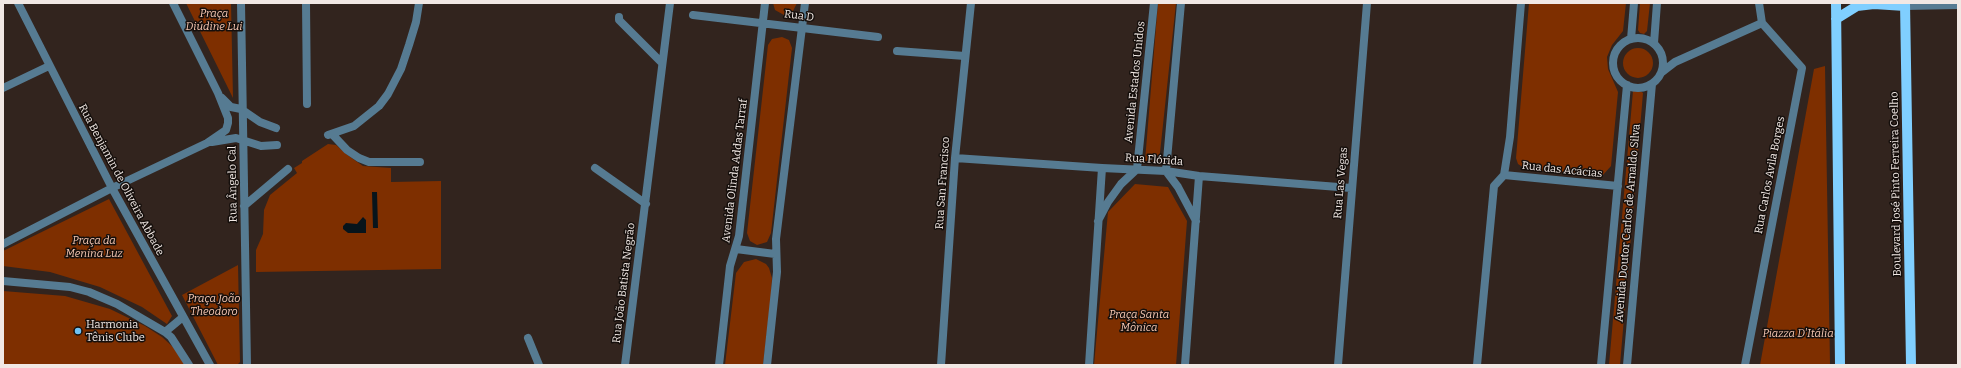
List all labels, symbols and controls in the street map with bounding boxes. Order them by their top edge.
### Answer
park label: Praça Diúdine Lui [186,7,242,33]
street label: Rua D [783,8,815,24]
street label: Avenida Estados Unidos [1122,20,1148,144]
street label: Boulevard José Pinto Ferreira Coelho [1888,91,1904,277]
street label: Avenida Olinda Addas Tarraf [720,98,750,244]
street label: Rua Benjamin de Oliveira Abbade [75,102,167,258]
street label: Rua Carlos Avila Borges [1752,115,1788,235]
street label: Avenida Doutor Carlos de Arnaldo Silva [1613,123,1643,323]
street label: Rua San Francisco [933,136,953,230]
street label: Rua Ângelo Cal [226,146,240,222]
street label: Rua Las Vegas [1331,147,1351,219]
street label: Rua Flórida [1125,151,1183,169]
street label: Rua das Acácias [1521,159,1603,181]
street label: Rua João Batista Negrão [610,222,638,344]
park label: Praça da Menina Luz [65,234,123,260]
park label: Praça João Theodoro [188,292,240,318]
park label: Praça Santa Mônica [1109,308,1169,334]
place label: Harmonia Tênis Clube [86,318,145,344]
marker: Harmonia Tênis Clube [73,326,83,336]
park label: Piazza D'Itália [1762,327,1834,341]

